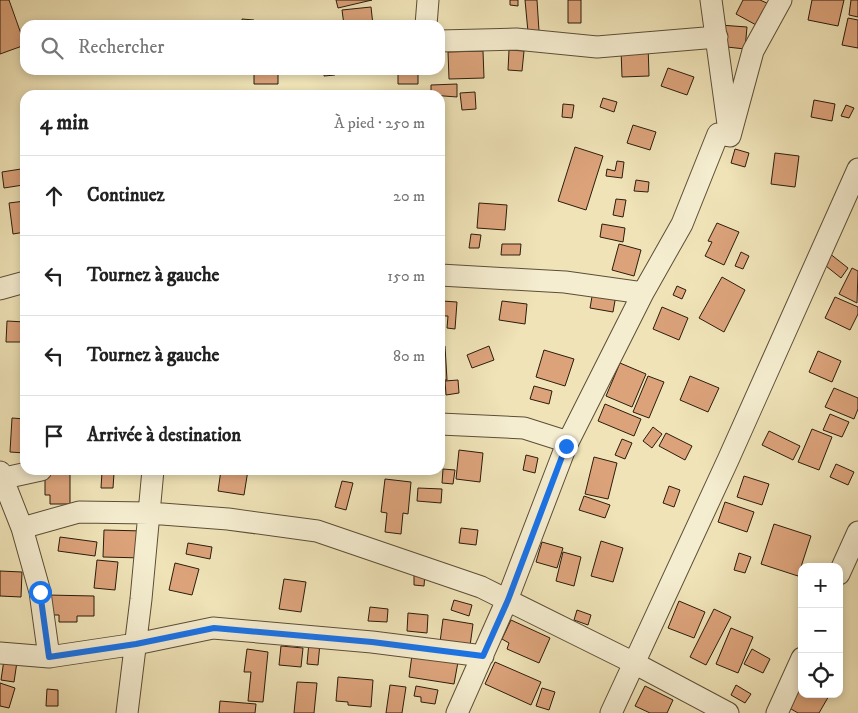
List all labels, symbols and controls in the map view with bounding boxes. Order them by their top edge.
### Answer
search box [20,20,445,75]
icon: search [38,34,66,62]
text: Rechercher [78,36,164,59]
text: 4 min [40,110,89,136]
text: À pied · 250 m [334,113,425,133]
icon: ahead [40,182,68,210]
text: Continuez [87,184,165,207]
text: 20 m [393,186,425,206]
icon: left [40,262,68,290]
text: Tournez à gauche [87,264,219,287]
text: 150 m [387,266,425,286]
icon: left [40,342,68,370]
text: Tournez à gauche [87,344,219,367]
text: 80 m [393,346,425,366]
icon: arrive [40,422,68,450]
text: Arrivée à destination [87,424,241,447]
route end [555,435,578,458]
map controls [798,563,843,698]
button: + [798,563,843,608]
route start [29,581,52,604]
button: − [798,608,843,653]
button: locate [798,653,843,698]

